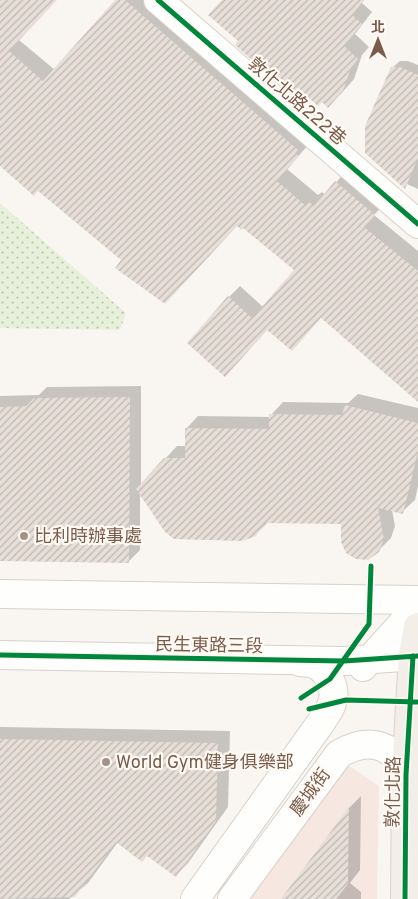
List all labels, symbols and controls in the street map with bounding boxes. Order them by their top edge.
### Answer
north arrow [353,15,403,65]
text: 北 [371,20,385,37]
street label: 敦化北路222巷 [242,53,350,151]
place label: 比利時辦事處 [34,526,142,549]
marker: 比利時辦事處 [18,530,30,542]
street label: 民生東路三段 [155,634,263,659]
place label: World Gym健身俱樂部 [116,752,294,775]
marker: World Gym健身俱樂部 [100,756,112,768]
street label: 敦化北路 [382,756,407,828]
street label: 慶城街 [286,764,336,821]

